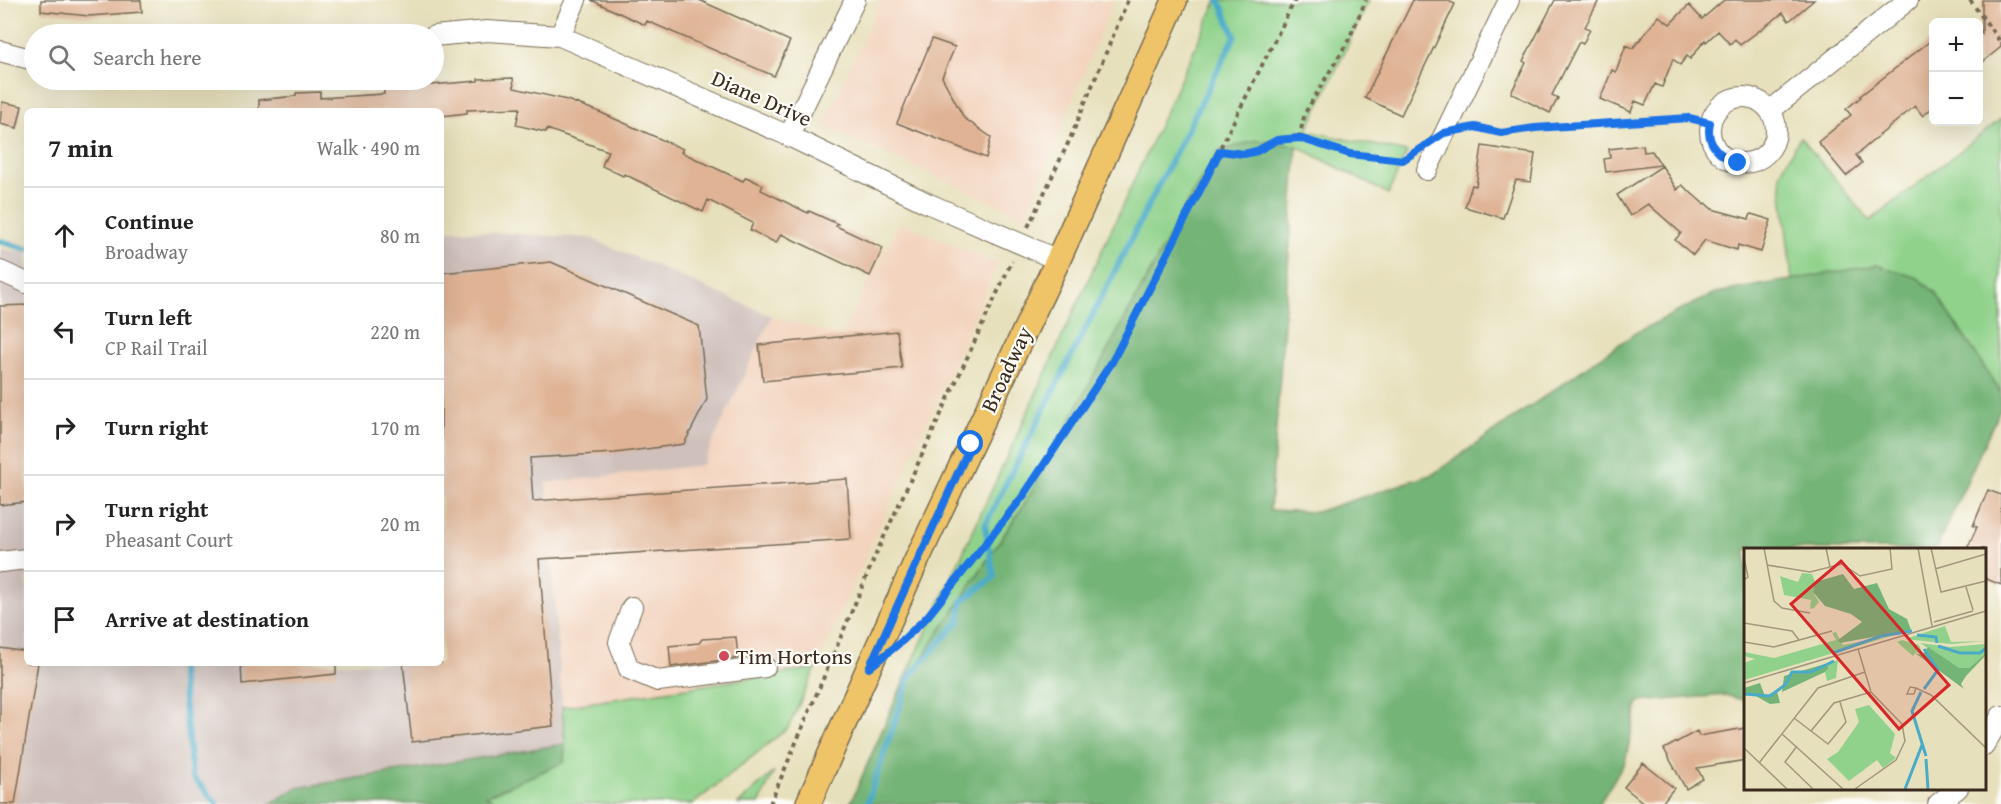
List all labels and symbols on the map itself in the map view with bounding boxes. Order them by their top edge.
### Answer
street label: Diane Drive [707,62,817,134]
route end [1724,149,1750,175]
street label: Broadway [972,321,1040,417]
route start [957,430,983,456]
inset map [1744,548,1986,789]
place label: Tim Hortons [736,640,852,672]
marker: Tim Hortons [717,649,731,663]

